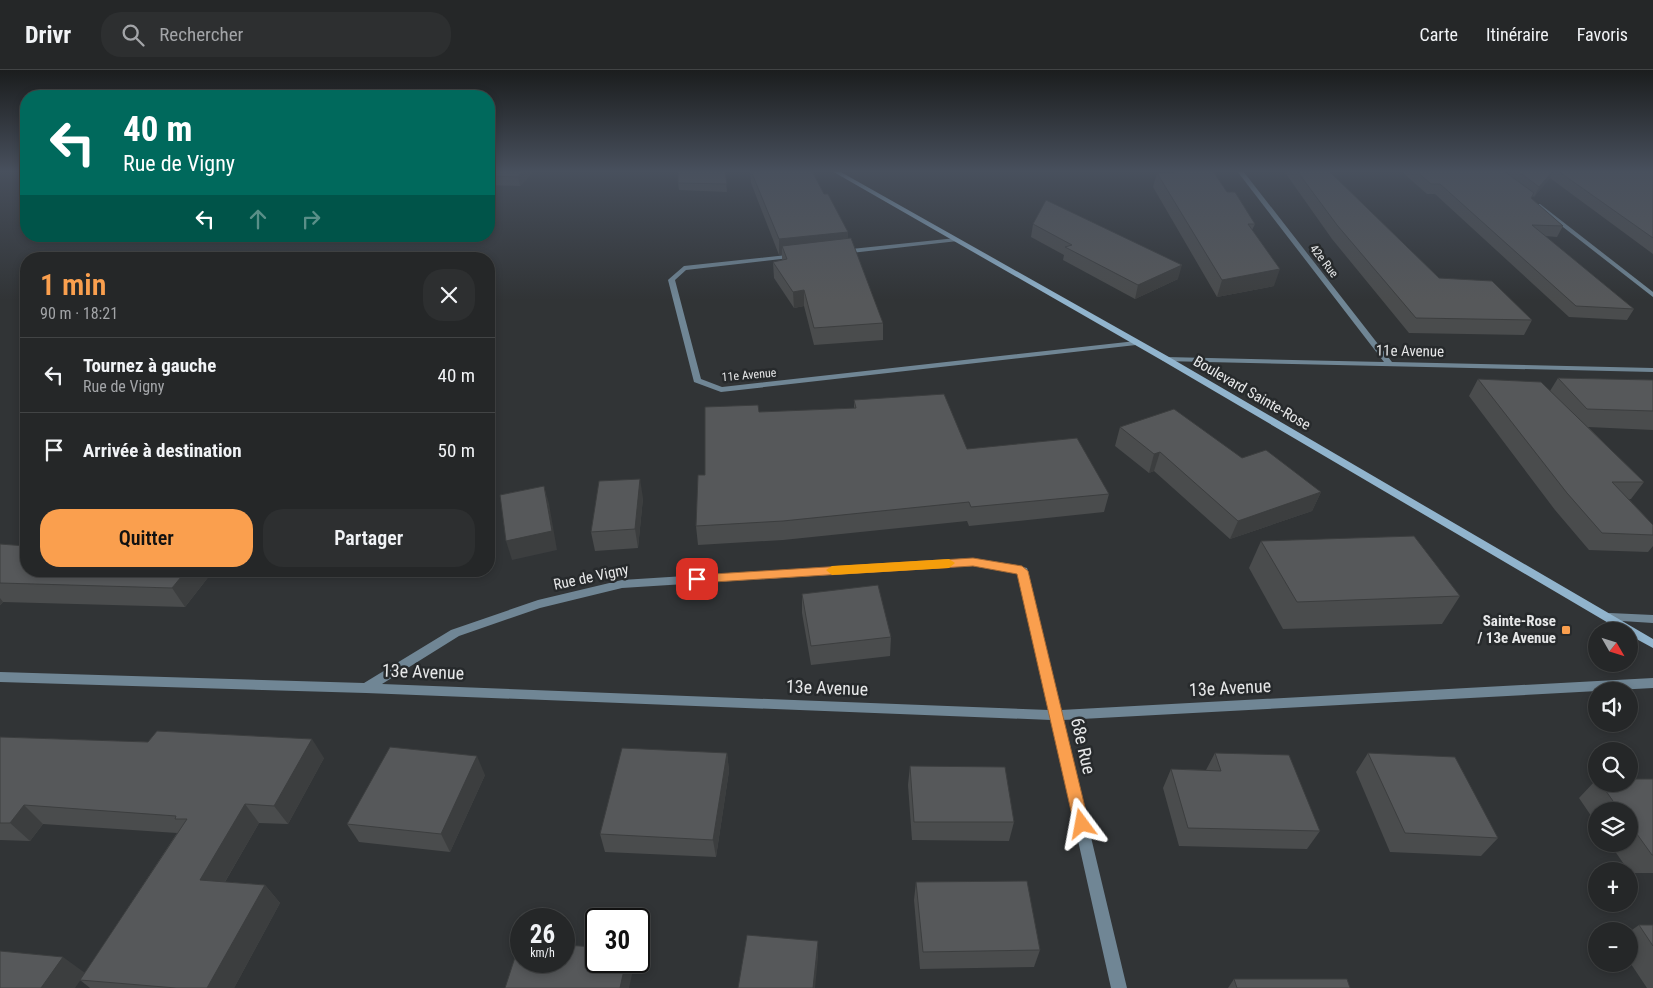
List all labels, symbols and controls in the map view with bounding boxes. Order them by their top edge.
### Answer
search box [101,12,451,57]
text: Drivr [25,21,71,49]
icon: search [119,21,147,49]
text: Rechercher [159,23,243,46]
text: Carte [1419,24,1458,45]
text: Itinéraire [1486,24,1549,45]
text: Favoris [1577,24,1628,45]
text: 40 m [123,109,192,150]
icon: left [40,110,105,175]
text: Rue de Vigny [123,151,235,176]
icon: left [191,205,219,233]
icon: ahead [244,205,272,233]
icon: right [297,205,325,233]
street label: 42e Rue [1307,242,1341,281]
text: 1 min [40,267,106,302]
button: close [423,269,475,321]
text: 90 m · 18:21 [40,304,118,323]
street label: 11e Avenue [1376,341,1444,361]
street label: Boulevard Sainte-Rose [1190,352,1314,434]
text: Tournez à gauche [83,354,216,377]
icon: left [40,361,68,389]
text: 40 m [438,364,475,387]
street label: 11e Avenue [721,366,777,384]
text: Rue de Vigny [83,377,164,396]
icon: arrive [40,436,68,464]
text: Arrivée à destination [83,439,242,462]
text: 50 m [438,439,475,462]
button: Quitter [40,509,253,567]
button: Partager [263,509,475,567]
pin [676,558,718,600]
street label: Rue de Vigny [552,560,630,594]
icon: arrive [683,565,711,593]
place label: Sainte-Rose / 13e Avenue [1477,612,1556,647]
north arrow [1588,622,1638,672]
map controls [1588,622,1638,972]
marker: Sainte-Rose / 13e Avenue [1560,624,1572,636]
street label: 13e Avenue [382,660,464,683]
street label: 13e Avenue [1188,675,1272,700]
street label: 13e Avenue [786,676,868,699]
button: sound [1588,682,1638,732]
street label: 68e Rue [1067,716,1100,776]
button: search [1588,742,1638,792]
position arrow [1055,797,1107,849]
button: layers [1588,802,1638,852]
button: + [1588,862,1638,912]
speed limit sign: 30 [585,908,650,973]
text: 26 [530,920,555,949]
button: − [1588,922,1638,972]
text: km/h [530,946,555,960]

